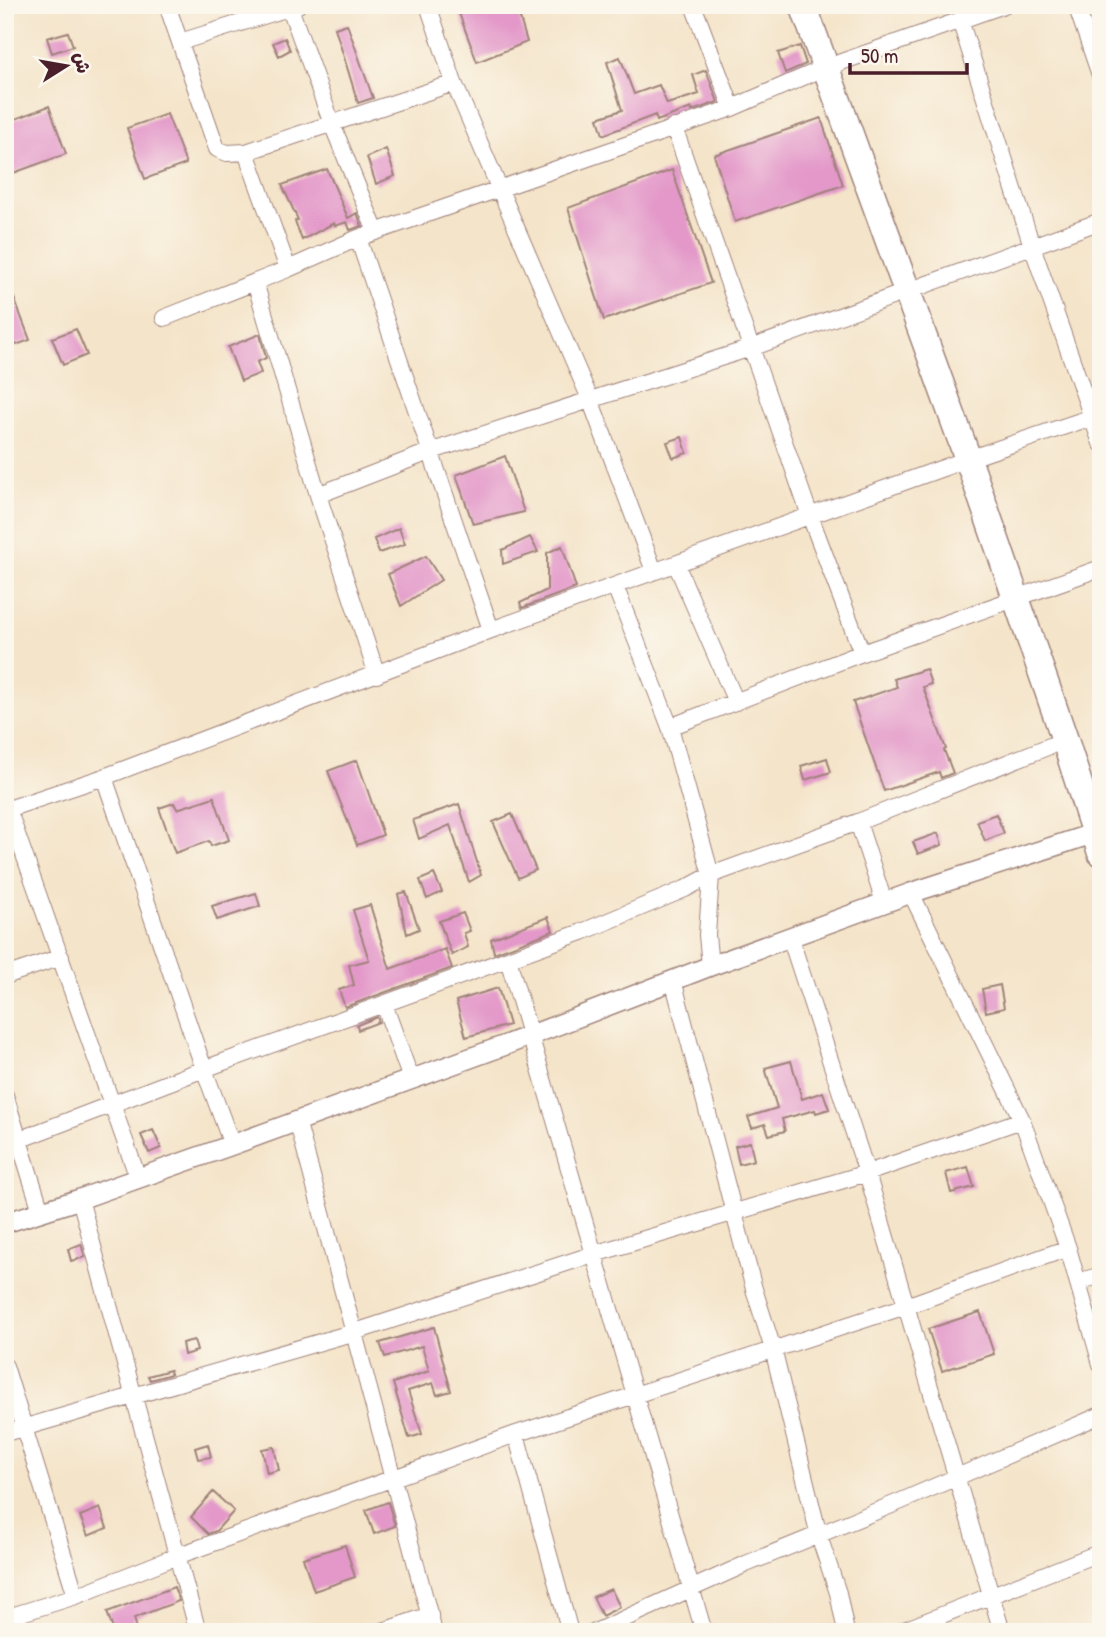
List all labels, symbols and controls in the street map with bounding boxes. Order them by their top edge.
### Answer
north arrow [32,32,102,102]
scale bar [850,32,968,76]
text: 50 m [861,41,898,70]
text: ش [68,50,97,76]

